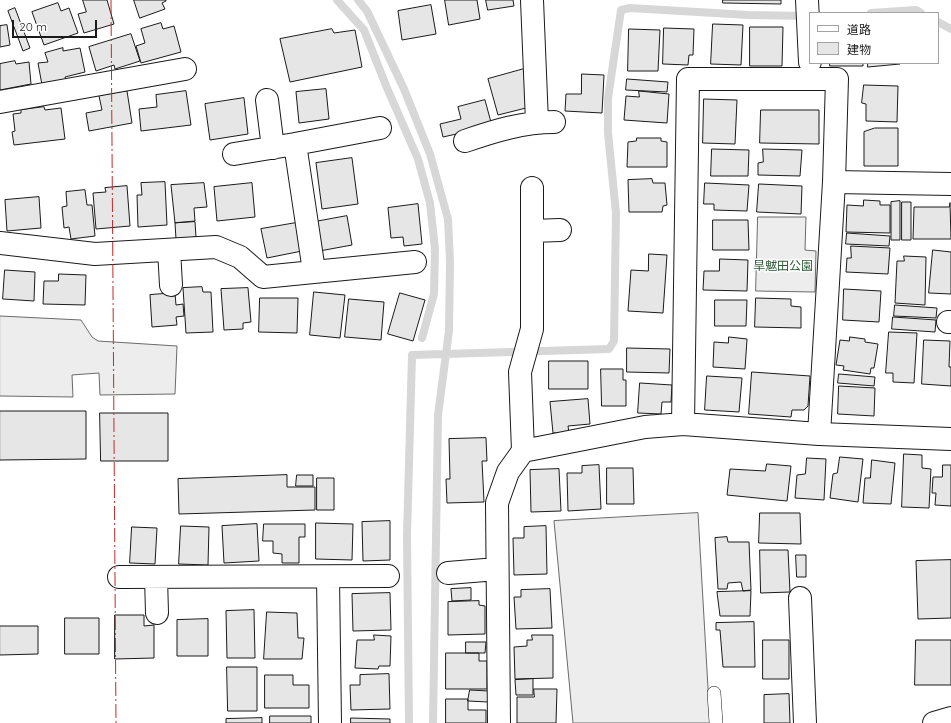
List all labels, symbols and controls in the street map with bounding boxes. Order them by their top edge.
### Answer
scale bar [14,12,99,38]
legend [809,12,939,64]
text: 20 m [19,19,47,34]
text: 道路 [847,22,871,37]
text: 建物 [847,42,871,57]
park label: 旱魃田公園 [753,259,813,273]

